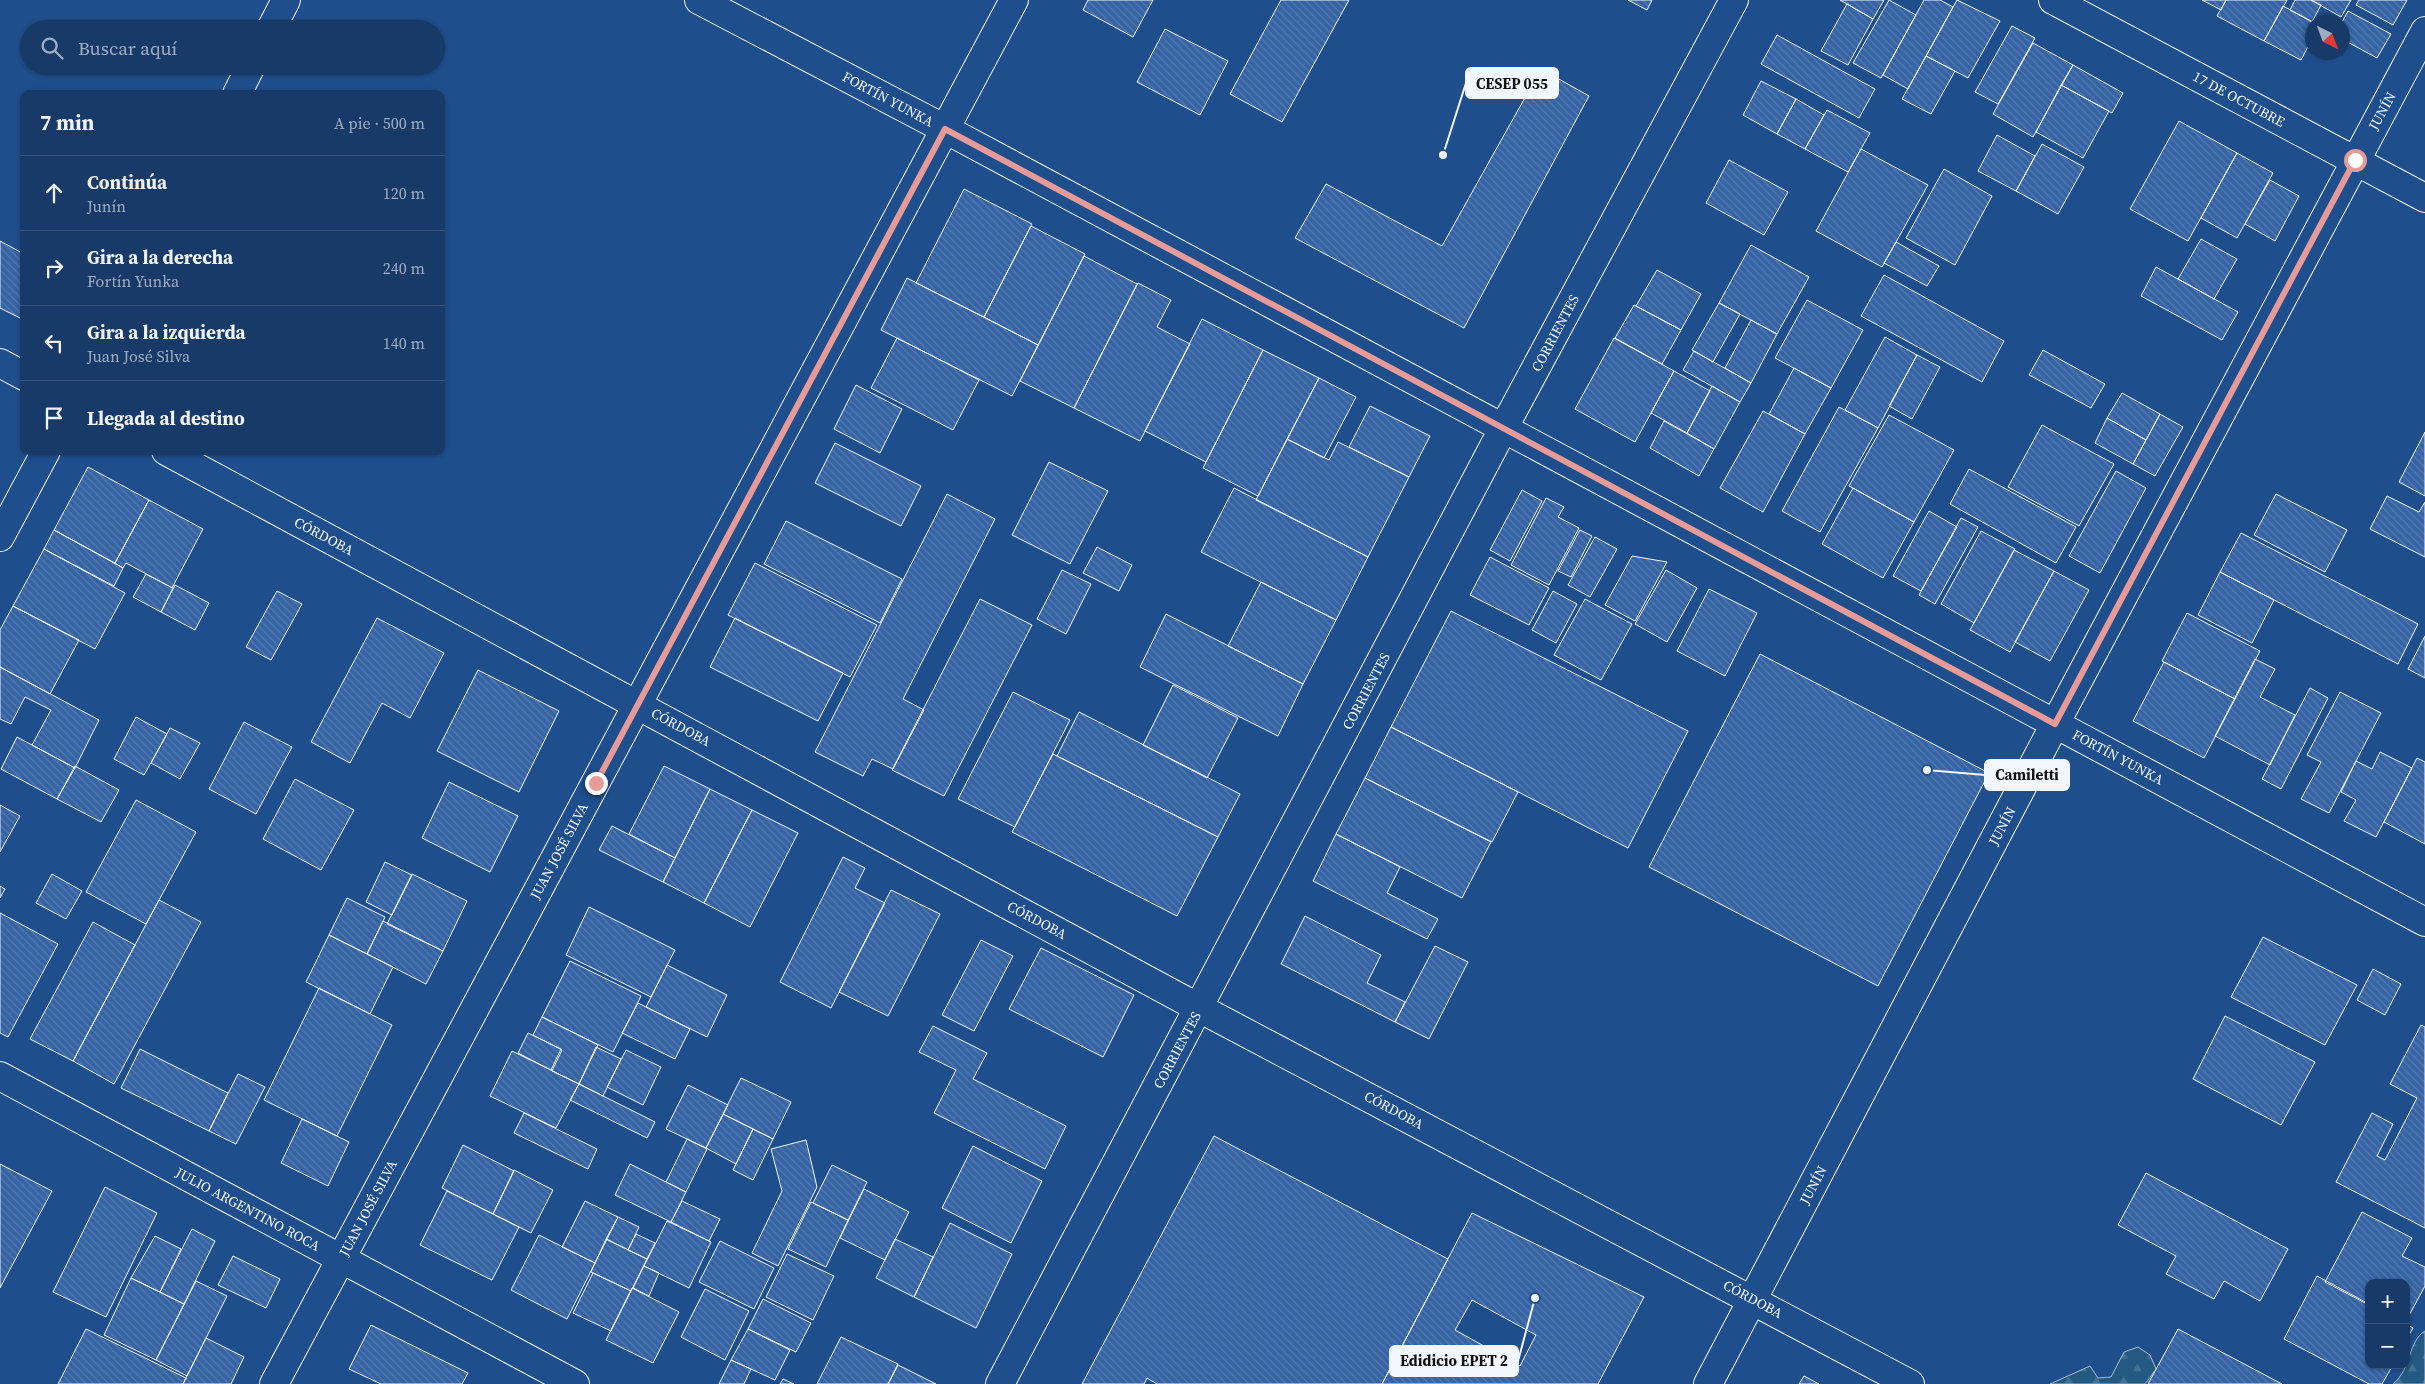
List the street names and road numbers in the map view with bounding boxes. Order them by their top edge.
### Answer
street label: 17 DE OCTUBRE [2189,66,2289,132]
street label: FORTÍN YUNKA [839,67,938,132]
street label: JUNÍN [2363,88,2401,135]
street label: CORRIENTES [1526,291,1584,375]
street label: CÓRDOBA [291,512,358,560]
street label: CORRIENTES [1337,649,1395,733]
street label: CÓRDOBA [648,703,715,751]
street label: FORTÍN YUNKA [2069,725,2168,790]
street label: JUAN JOSÉ SILVA [525,799,593,904]
street label: JUNÍN [1983,803,2020,850]
street label: CÓRDOBA [1004,896,1071,944]
street label: CORRIENTES [1148,1008,1206,1092]
street label: CÓRDOBA [1361,1086,1428,1134]
street label: JUAN JOSÉ SILVA [334,1156,402,1261]
street label: JULIO ARGENTINO ROCA [171,1162,324,1256]
street label: JUNÍN [1794,1162,1831,1209]
street label: CÓRDOBA [1720,1275,1787,1323]

